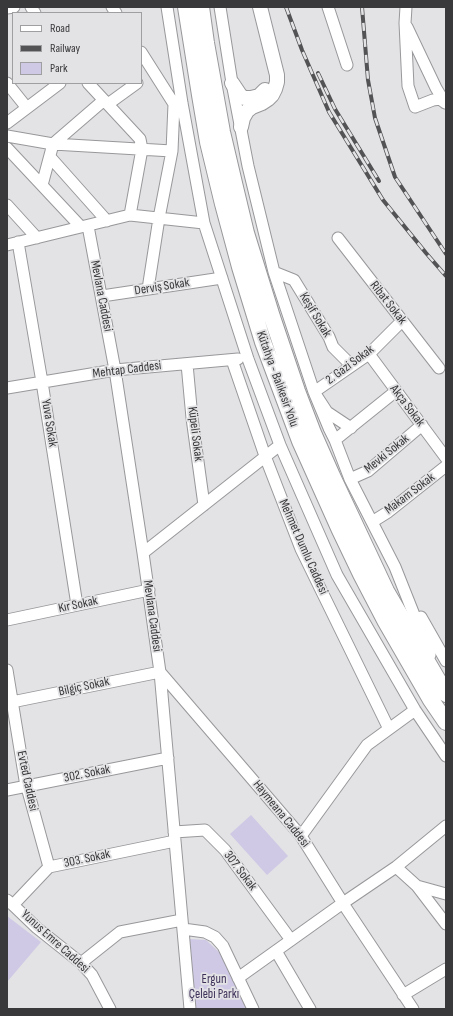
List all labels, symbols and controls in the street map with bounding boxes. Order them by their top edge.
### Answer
legend [12,12,142,84]
text: Road [50,21,70,36]
text: Railway [50,41,80,56]
text: Park [50,61,68,76]
street label: Mevlana Caddesi [86,259,116,333]
street label: Derviş Sokak [133,275,191,299]
street label: Ribat Sokak [366,278,410,328]
street label: Keşif Sokak [296,290,334,340]
street label: Kütahya - Balıkesir Yolu [252,329,302,429]
street label: 2. Gazi Sokak [323,342,377,388]
street label: Mehtap Caddesi [92,358,162,382]
street label: Akça Sokak [386,382,428,430]
street label: Yuva Sokak [38,398,60,448]
street label: Küpeli Sokak [184,406,206,462]
street label: Mevki Sokak [361,431,413,477]
street label: Makam Sokak [382,470,438,518]
street label: Mehmet Dumlu Caddesi [275,497,331,597]
street label: Mevlana Caddesi [139,579,165,653]
street label: Kır Sokak [57,593,99,617]
street label: Bilgiç Sokak [57,674,111,700]
street label: Evted Caddesi [13,749,41,813]
street label: 302. Sokak [62,762,112,786]
street label: Haymeana Caddesi [249,777,313,851]
street label: 303. Sokak [62,846,112,872]
street label: 307. Sokak [220,848,260,894]
street label: Yunus Emre Caddesi [18,907,92,977]
park label: Ergun Çelebi Parkı [189,972,239,1003]

